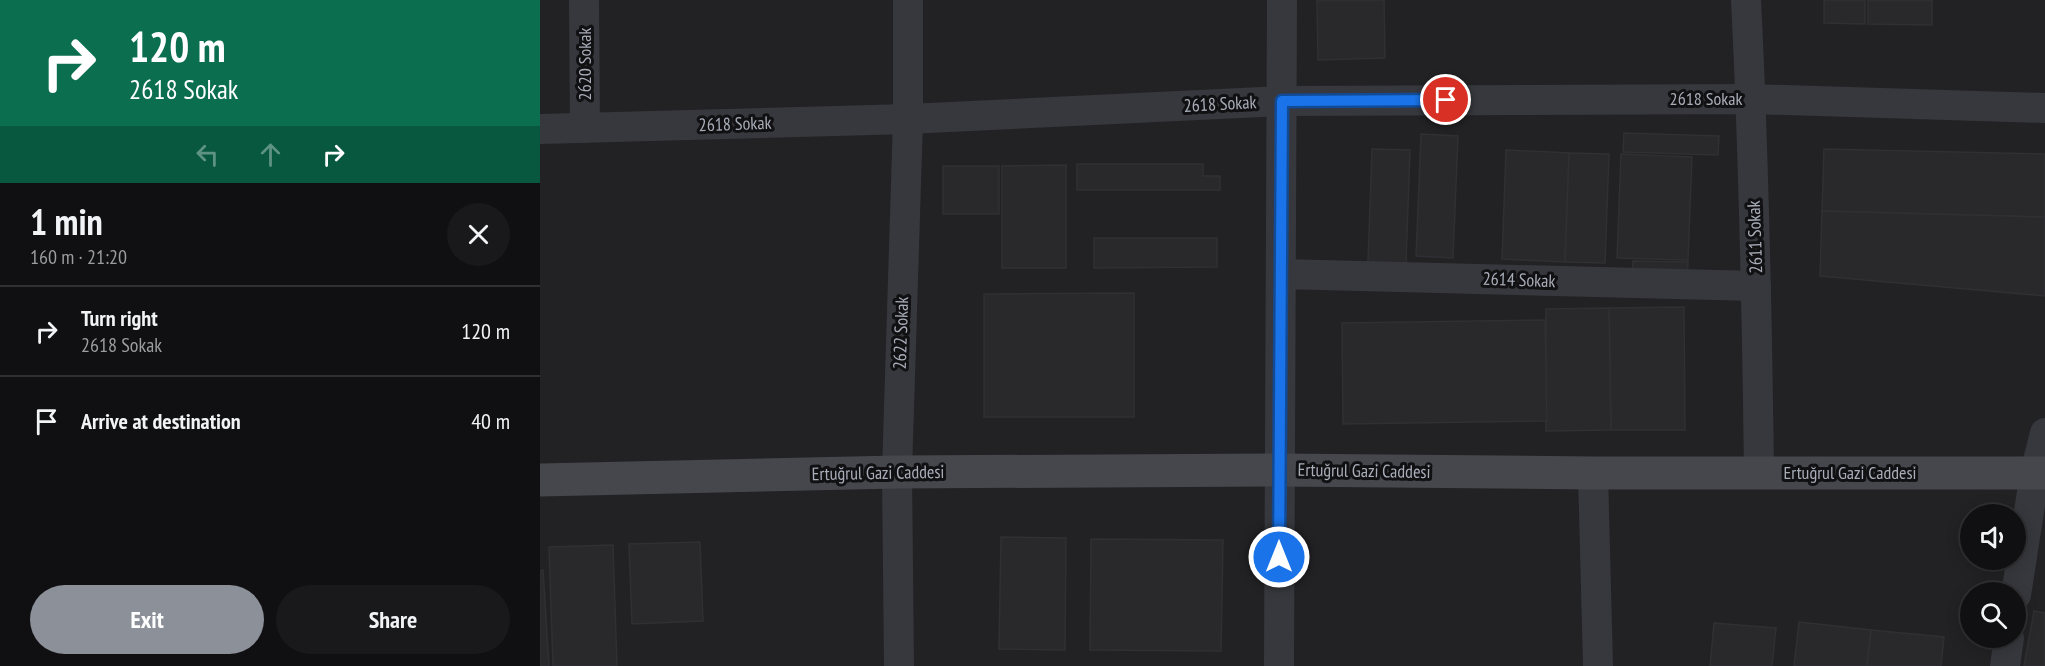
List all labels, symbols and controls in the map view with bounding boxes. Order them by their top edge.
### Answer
text: 120 m [129,19,226,74]
icon: right [30,24,108,102]
street label: 2620 Sokak [573,28,596,100]
text: 2618 Sokak [129,72,238,106]
pin [1420,74,1471,125]
icon: arrive [1429,83,1462,116]
street label: 2618 Sokak [1670,87,1742,110]
street label: 2618 Sokak [1183,90,1257,117]
street label: 2618 Sokak [698,111,772,136]
icon: left [191,138,224,171]
icon: ahead [254,138,287,171]
icon: right [317,138,350,171]
text: 1 min [30,198,103,245]
street label: 2611 Sokak [1742,200,1767,274]
button: close [447,203,510,266]
text: 160 m · 21:20 [30,244,127,270]
street label: 2614 Sokak [1482,267,1556,292]
street label: 2622 Sokak [888,296,913,370]
text: Turn right [81,304,158,332]
icon: right [30,315,63,348]
text: 120 m [461,317,510,345]
text: 2618 Sokak [81,332,162,358]
icon: arrive [30,405,63,438]
text: Arrive at destination [81,407,241,435]
text: 40 m [471,407,510,435]
street label: Ertuğrul Gazi Caddesi [1297,458,1431,483]
street label: Ertuğrul Gazi Caddesi [811,460,945,485]
street label: Ertuğrul Gazi Caddesi [1784,461,1916,484]
map controls [1960,504,2026,648]
button: sound [1960,504,2026,570]
position arrow [1247,525,1311,589]
button: search [1960,582,2026,648]
button: Exit [30,585,264,654]
button: Share [276,585,510,654]

